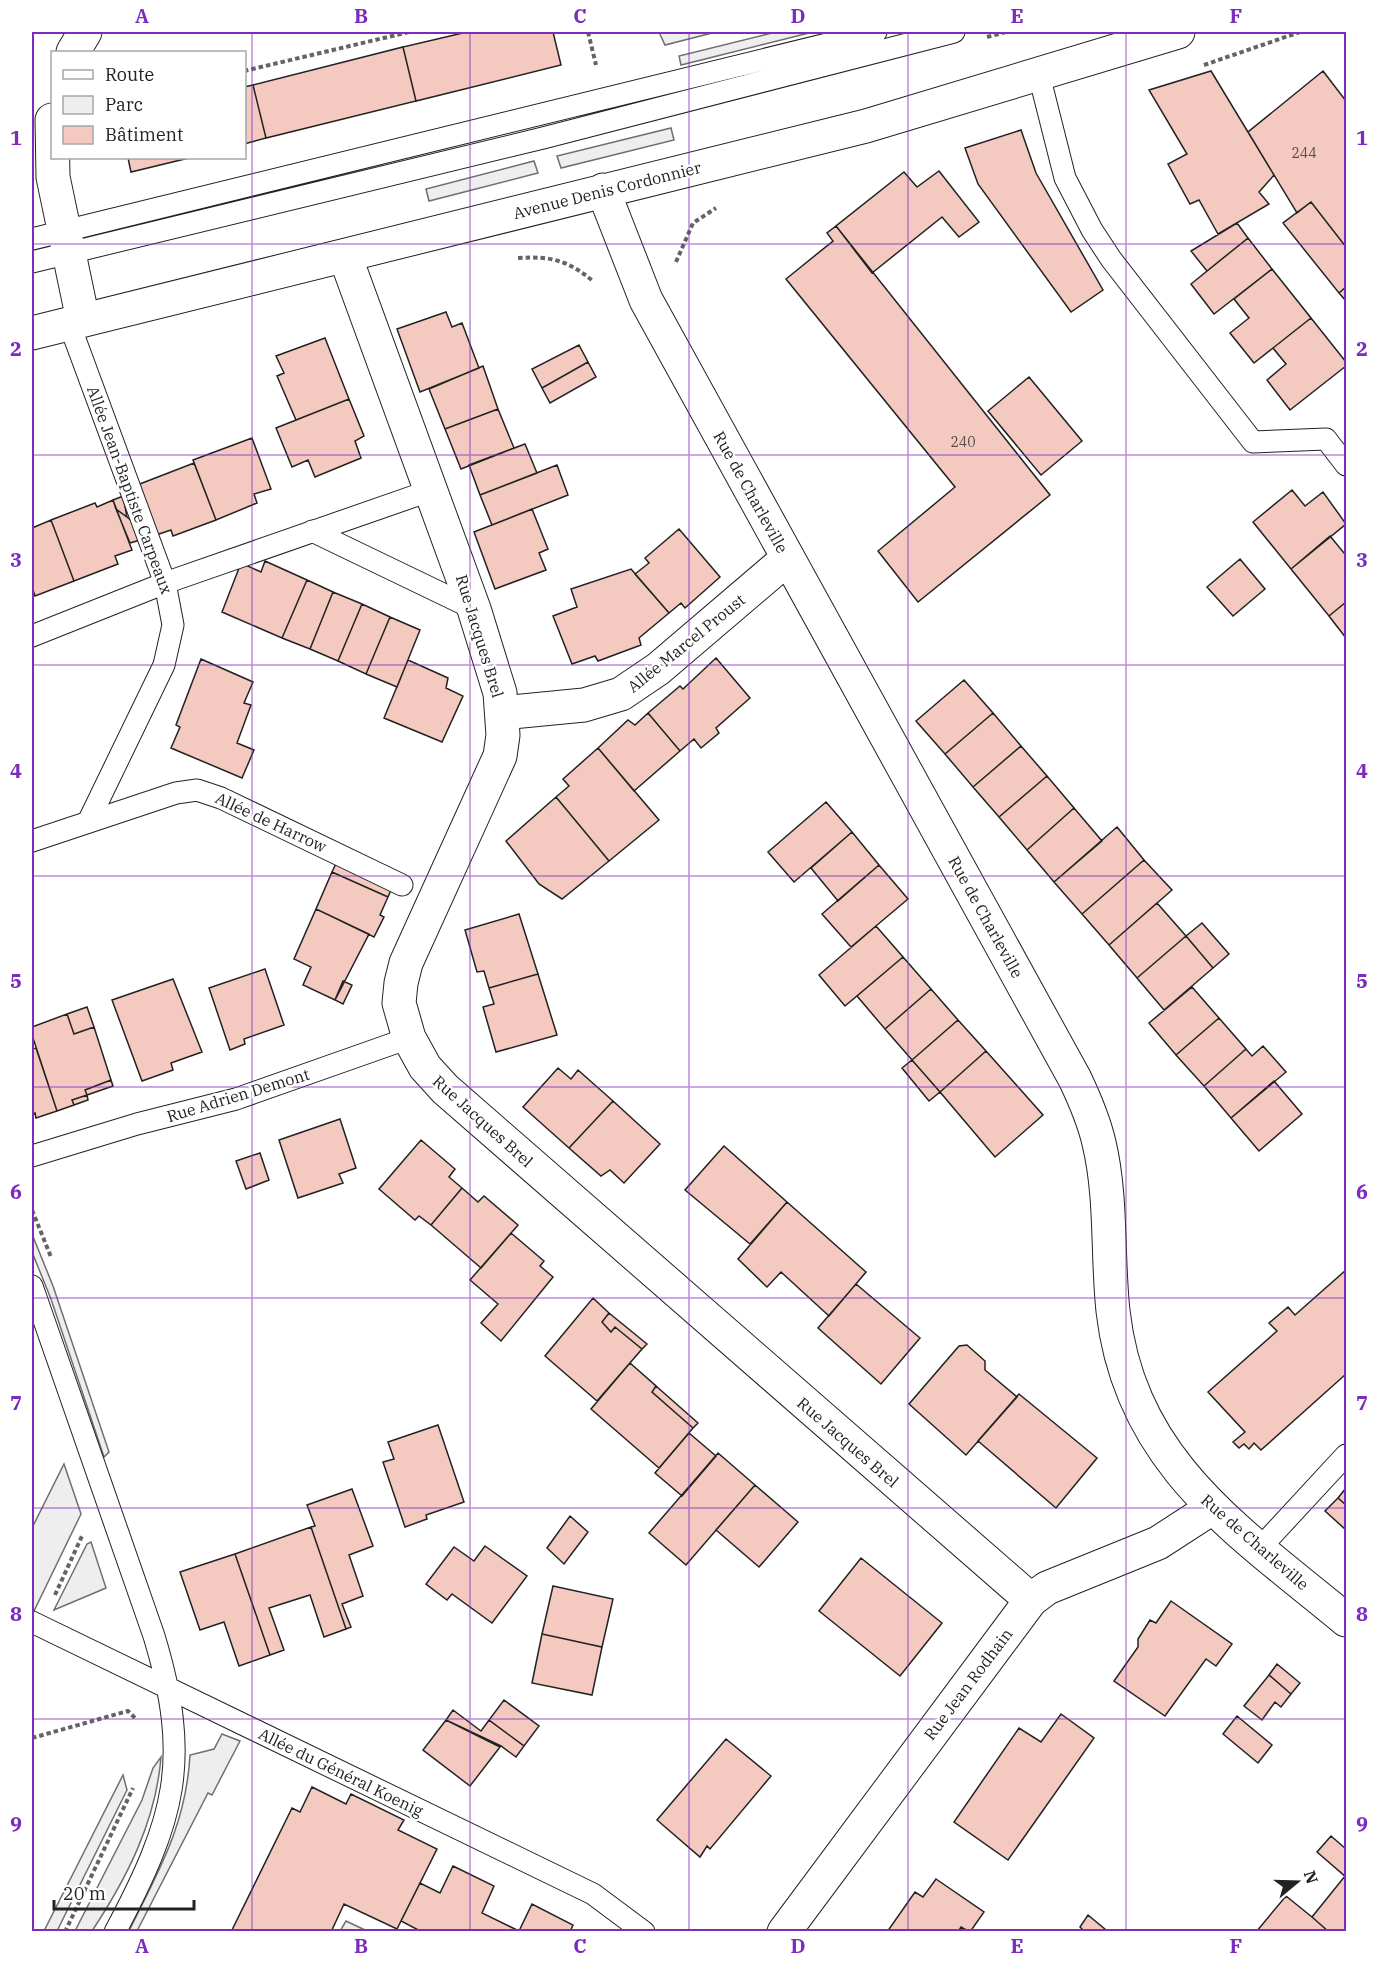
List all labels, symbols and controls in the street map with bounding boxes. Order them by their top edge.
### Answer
text: A [135,2,149,29]
text: B [354,2,368,29]
text: C [573,2,587,29]
text: D [790,2,806,29]
text: E [1010,2,1024,29]
text: F [1230,2,1242,29]
legend [51,51,246,159]
text: Route [105,63,154,86]
text: Parc [105,93,143,116]
text: Bâtiment [105,123,183,146]
text: 1 [10,124,22,151]
text: 1 [1356,124,1368,151]
house number: 244 [1291,144,1317,162]
street label: Avenue Denis Cordonnier [511,157,703,223]
text: 2 [10,335,22,362]
text: 2 [1356,335,1368,362]
street label: Allée Jean-Baptiste Carpeaux [83,383,177,597]
street label: Rue de Charleville [709,428,793,556]
house number: 240 [950,433,976,451]
text: 3 [10,546,22,573]
text: 3 [1356,546,1368,573]
street label: Rue Jacques Brel [452,572,508,700]
street label: Allée Marcel Proust [623,589,749,697]
text: 4 [10,757,22,784]
text: 4 [1356,757,1368,784]
street label: Allée de Harrow [212,788,330,857]
street label: Rue de Charleville [944,853,1028,981]
text: 5 [10,967,22,994]
text: 5 [1356,967,1368,994]
street label: Rue Adrien Demont [164,1064,312,1126]
street label: Rue Jacques Brel [429,1071,537,1171]
text: 6 [10,1178,22,1205]
text: 6 [1356,1178,1368,1205]
text: 7 [10,1389,22,1416]
text: 7 [1356,1389,1368,1416]
street label: Rue Jacques Brel [793,1393,903,1492]
street label: Rue de Charleville [1197,1490,1313,1594]
text: 8 [10,1600,22,1627]
text: 8 [1356,1600,1368,1627]
street label: Rue Jean Rodhain [919,1624,1017,1744]
street label: Allée du Général Koenig [255,1723,427,1821]
text: 9 [10,1810,22,1837]
text: 9 [1356,1810,1368,1837]
north arrow [1267,1852,1327,1912]
text: N [1300,1868,1323,1886]
scale bar [54,1873,194,1911]
text: 20 m [63,1882,106,1905]
text: A [135,1932,149,1959]
text: B [354,1932,368,1959]
text: C [573,1932,587,1959]
text: D [790,1932,806,1959]
text: E [1010,1932,1024,1959]
text: F [1230,1932,1242,1959]

